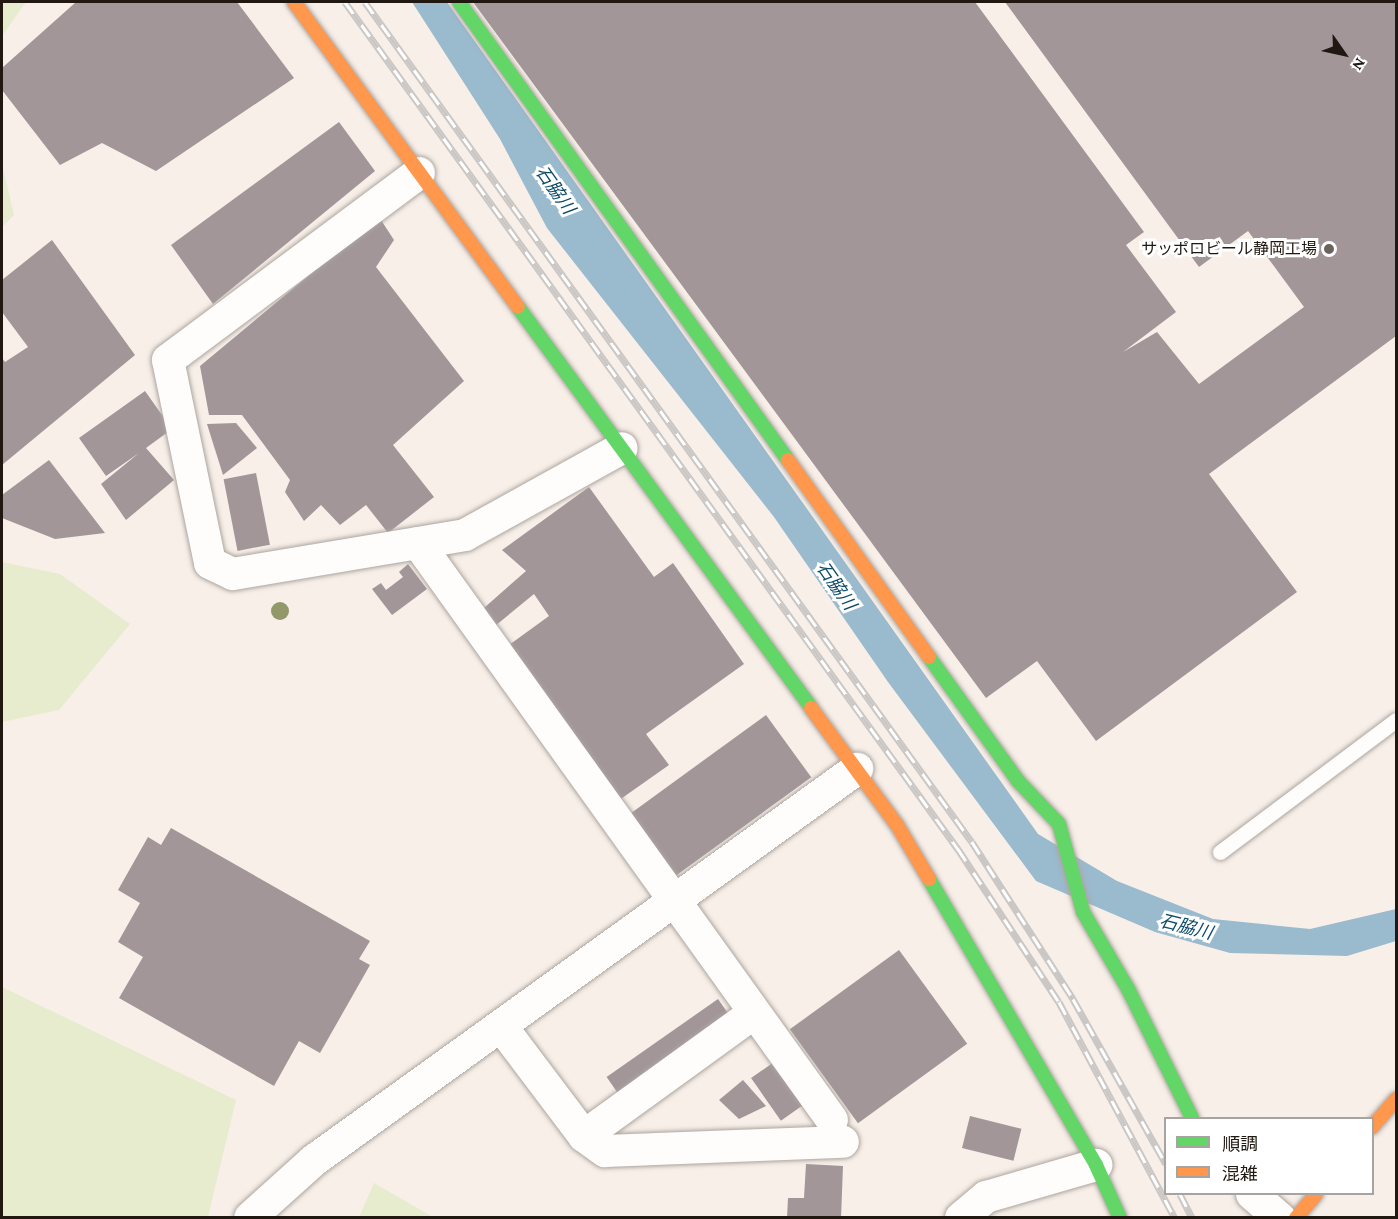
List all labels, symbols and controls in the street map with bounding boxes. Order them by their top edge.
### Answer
north arrow [1314,24,1374,84]
text: N [1349,55,1369,74]
water label: 石脇川 [531,162,579,218]
place label: サッポロビール静岡工場 [1141,239,1317,259]
marker: サッポロビール静岡工場 [1322,242,1336,256]
water label: 石脇川 [812,558,860,614]
water label: 石脇川 [1157,910,1215,944]
legend [1164,1117,1374,1195]
text: 順調 [1222,1134,1258,1154]
text: 混雑 [1222,1164,1258,1184]

